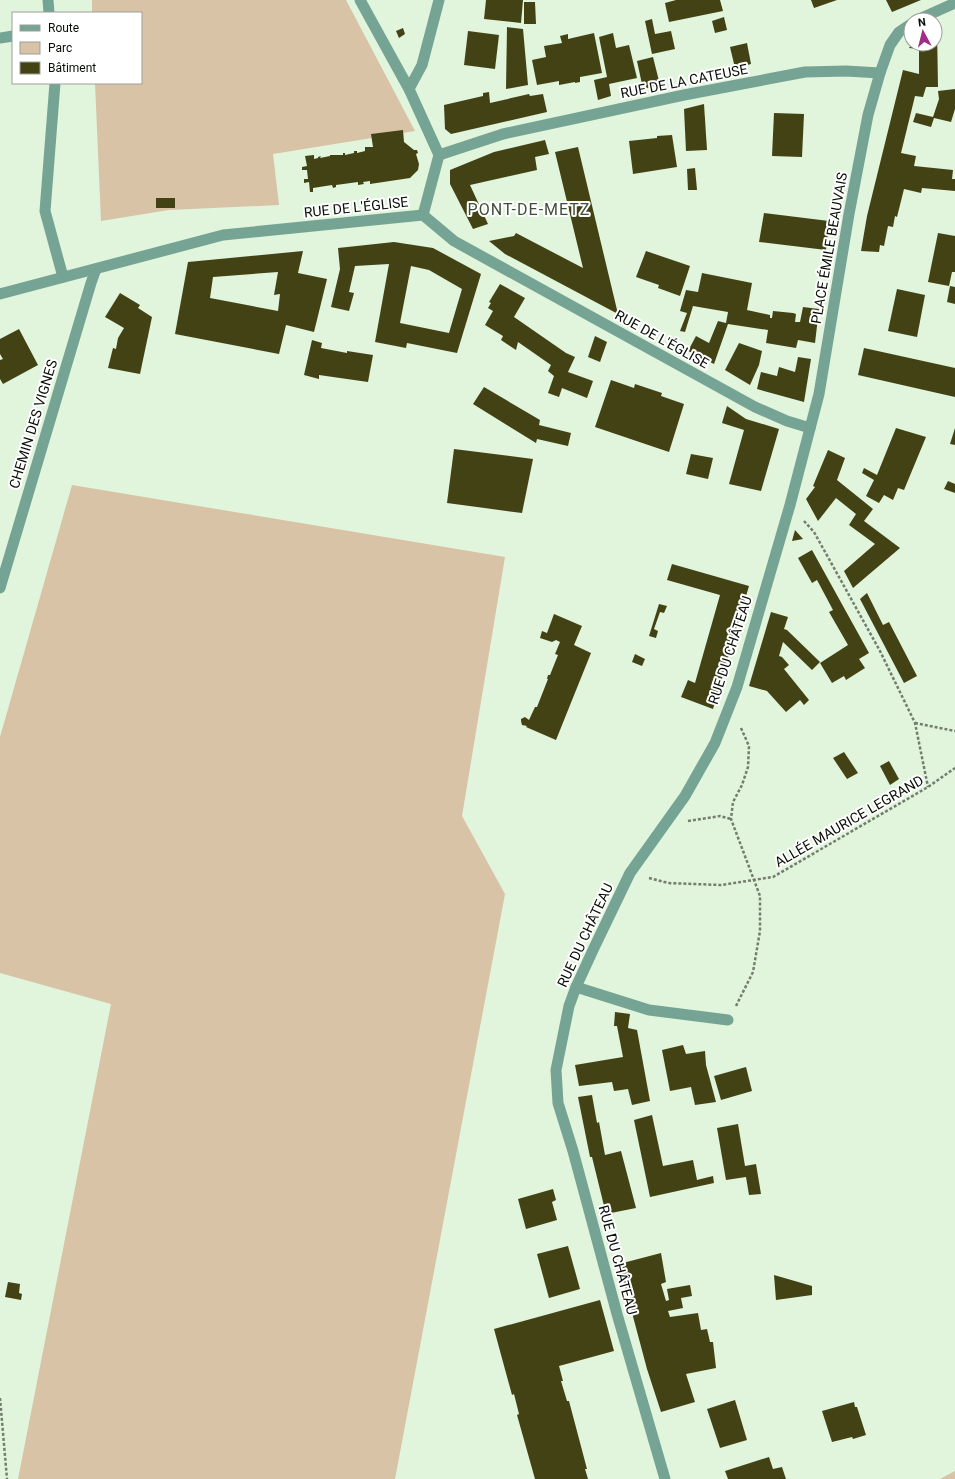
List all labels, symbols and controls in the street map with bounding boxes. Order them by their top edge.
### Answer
legend [12,12,142,84]
north arrow [903,12,943,52]
text: N [917,16,927,29]
text: Route [48,21,79,35]
text: Parc [48,41,72,55]
text: Bâtiment [48,61,96,75]
street label: RUE DE LA CATEUSE [619,61,749,101]
street label: PLACE ÉMILE BEAUVAIS [807,171,850,325]
street label: RUE DE L'ÉGLISE [303,193,409,220]
district label: PONT-DE-METZ [468,200,590,219]
street label: RUE DE L'ÉGLISE [612,306,712,371]
street label: CHEMIN DES VIGNES [6,358,60,490]
street label: RUE DU CHÂTEAU [704,594,755,706]
street label: ALLÉE MAURICE LEGRAND [771,771,926,870]
street label: RUE DU CHÂTEAU [553,880,616,989]
street label: RUE DU CHÂTEAU [596,1203,641,1317]

